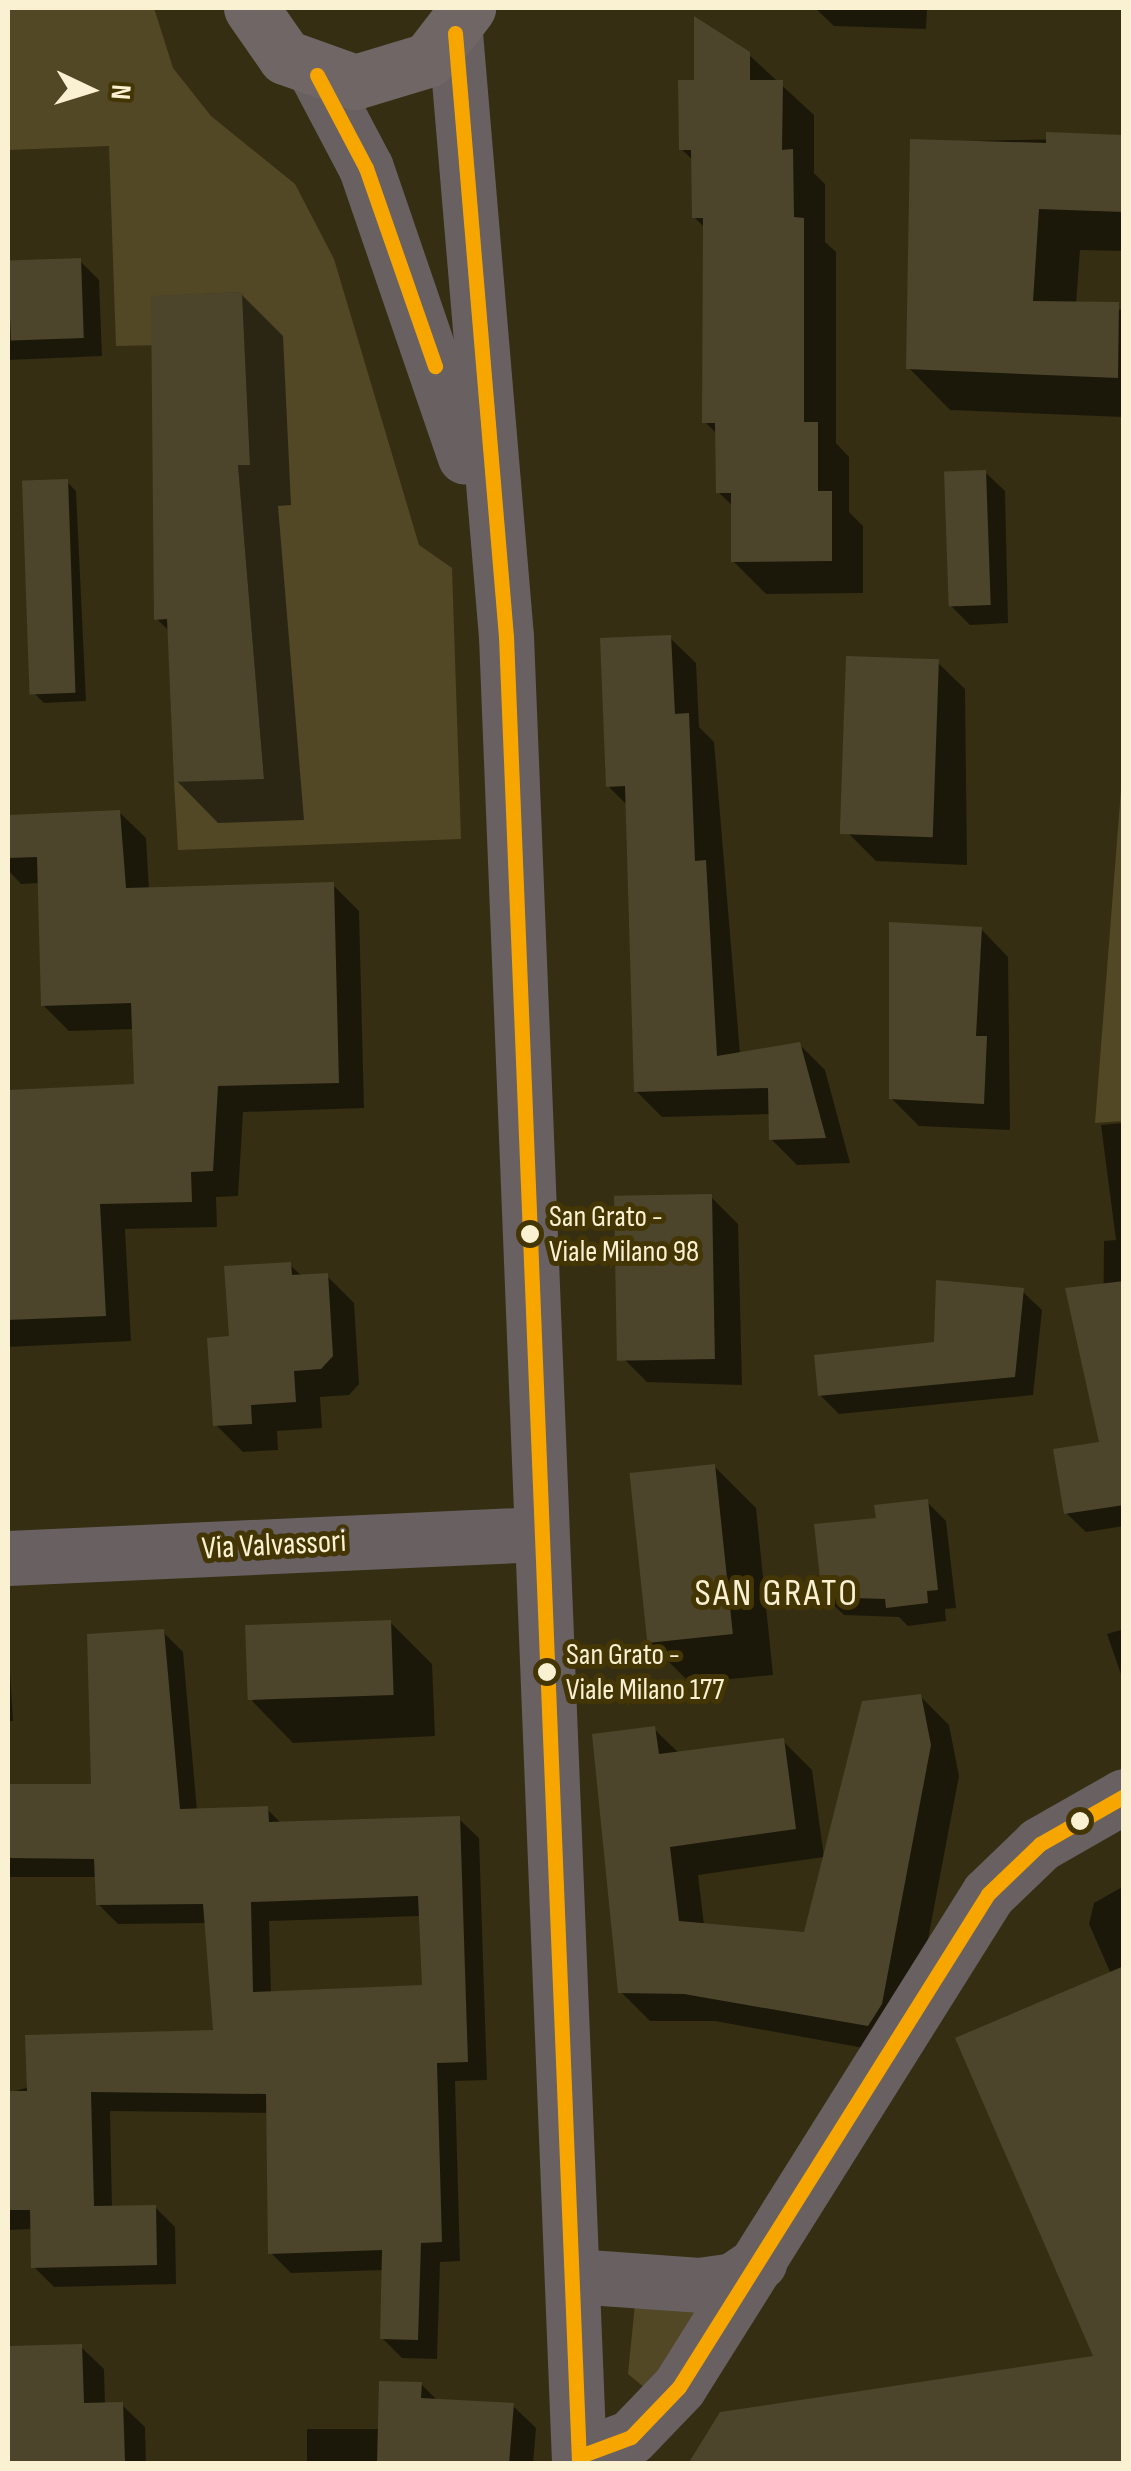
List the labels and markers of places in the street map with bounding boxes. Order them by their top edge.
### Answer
place label: San Grato - Viale Milano 98 [549,1199,699,1270]
marker: San Grato - Viale Milano 98 [520,1224,540,1244]
place label: San Grato - Viale Milano 177 [566,1637,724,1708]
marker: San Grato - Viale Milano 177 [537,1662,557,1682]
unlabelled marker [1070,1811,1090,1831]

